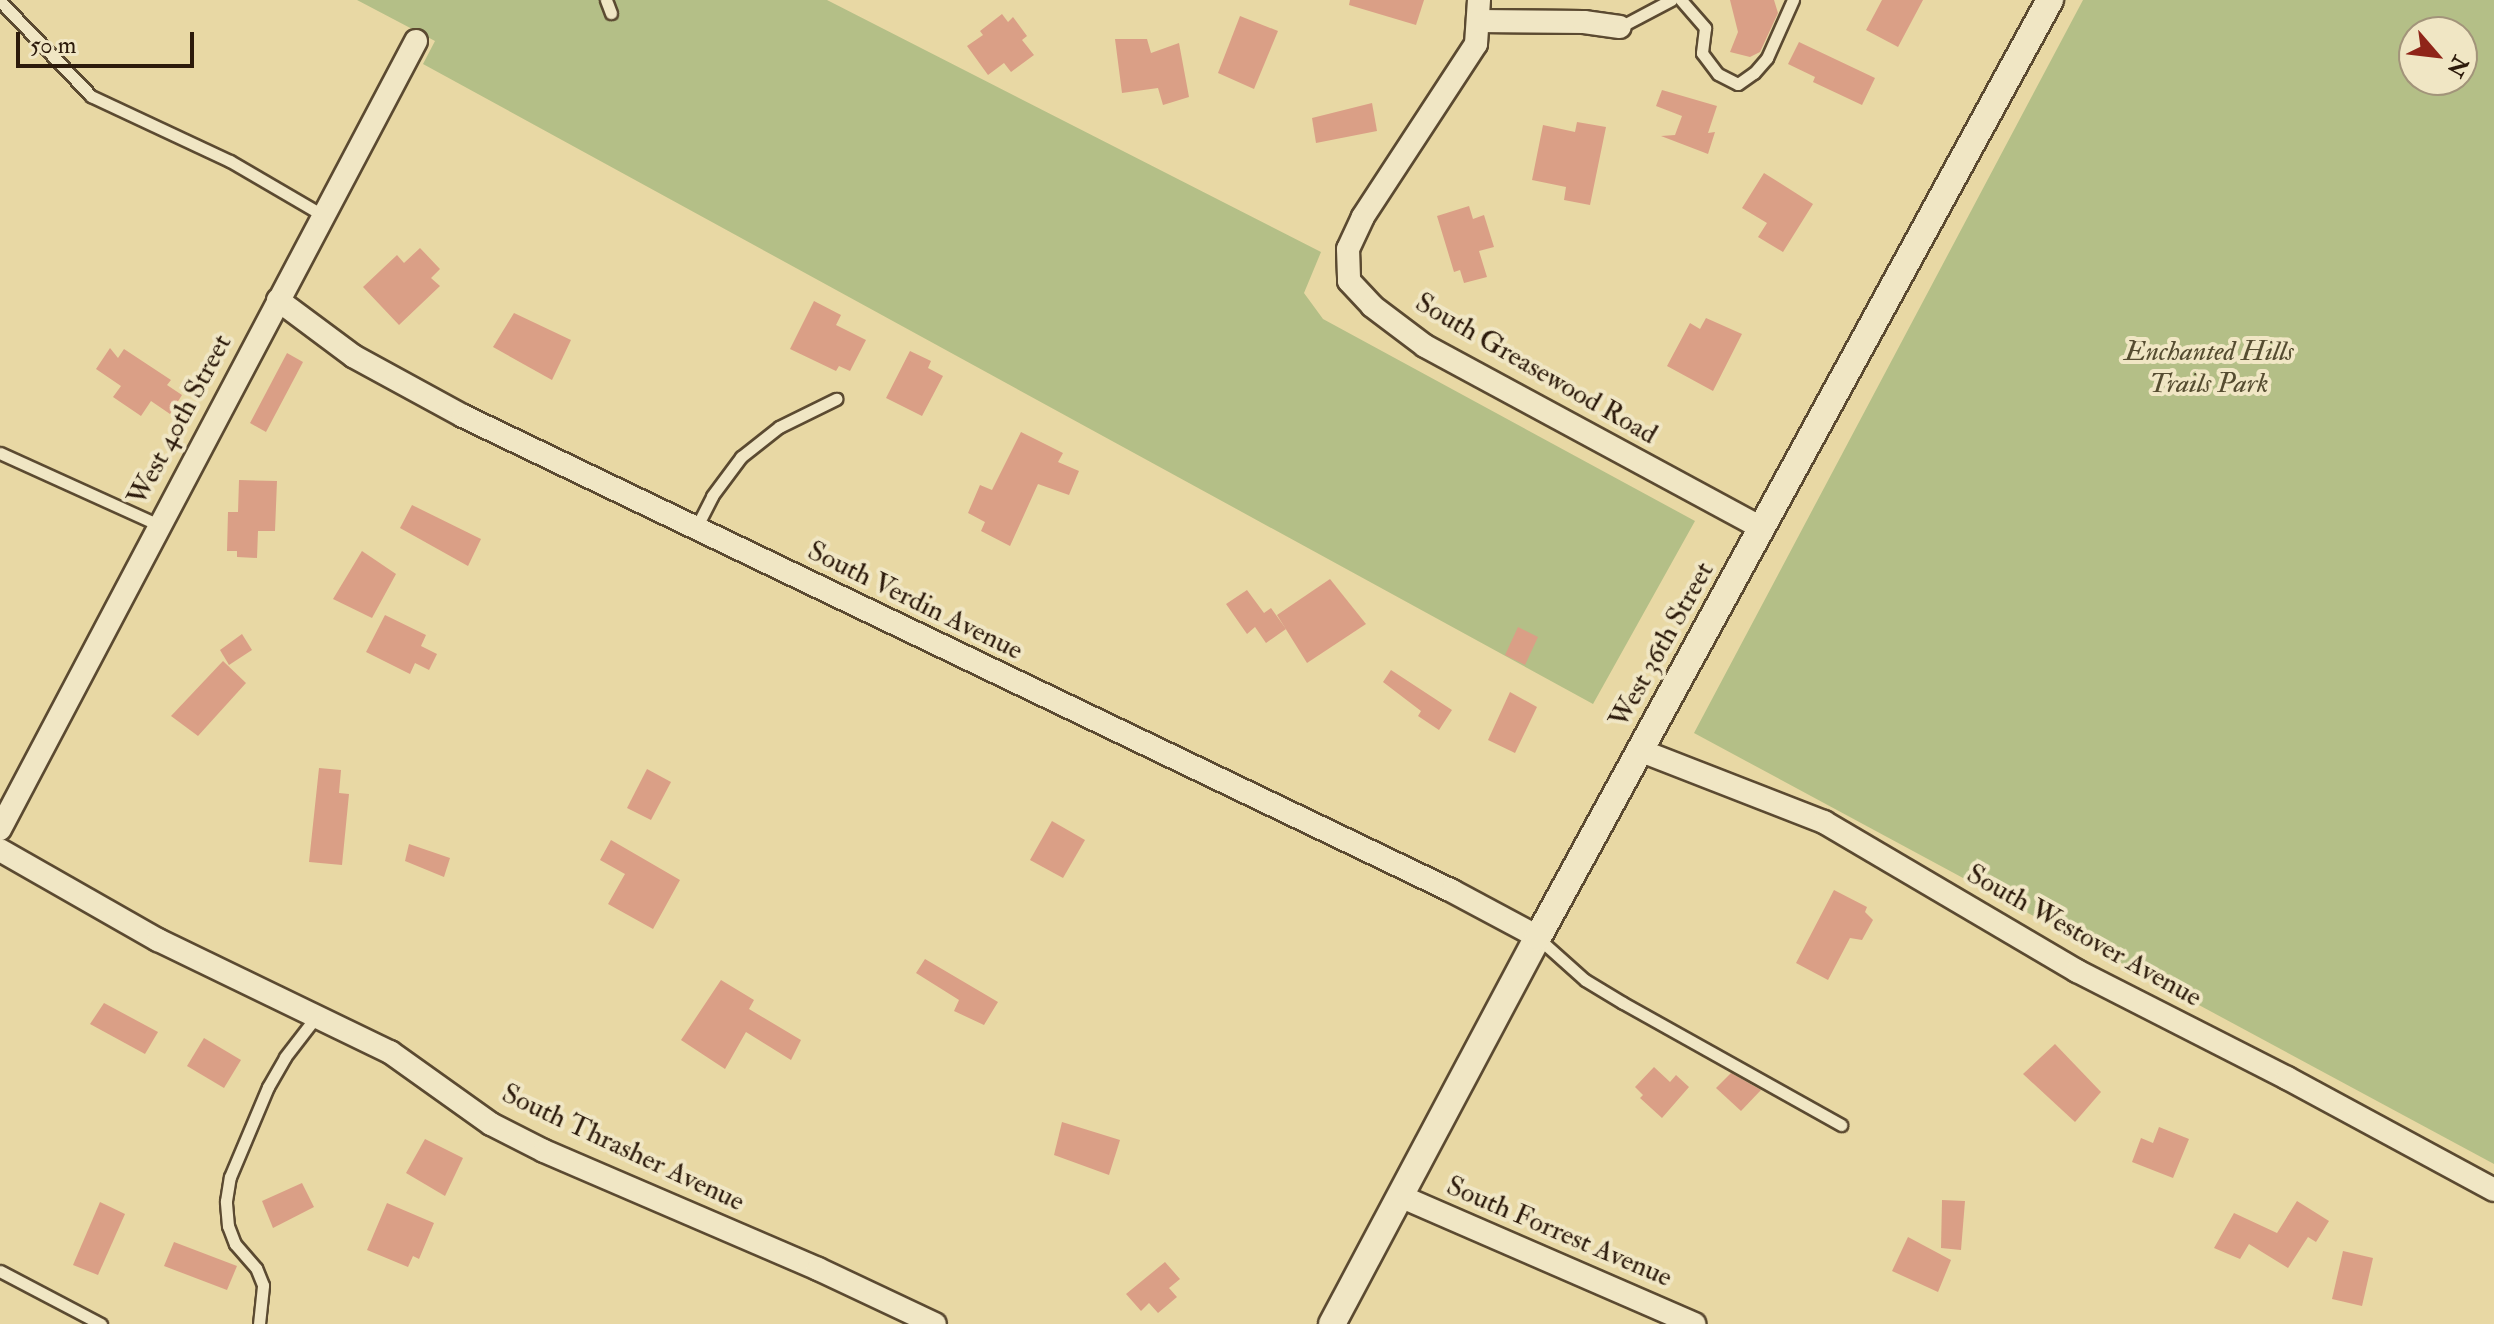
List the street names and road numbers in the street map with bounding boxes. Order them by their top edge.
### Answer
street label: South Greasewood Road [1409,286,1663,452]
street label: West 40th Street [121,329,239,511]
street label: South Verdin Avenue [802,534,1028,668]
street label: West 36th Street [1603,556,1721,734]
street label: South Westover Avenue [1961,857,2207,1015]
street label: South Thrasher Avenue [496,1077,750,1219]
street label: South Forrest Avenue [1441,1169,1677,1295]

